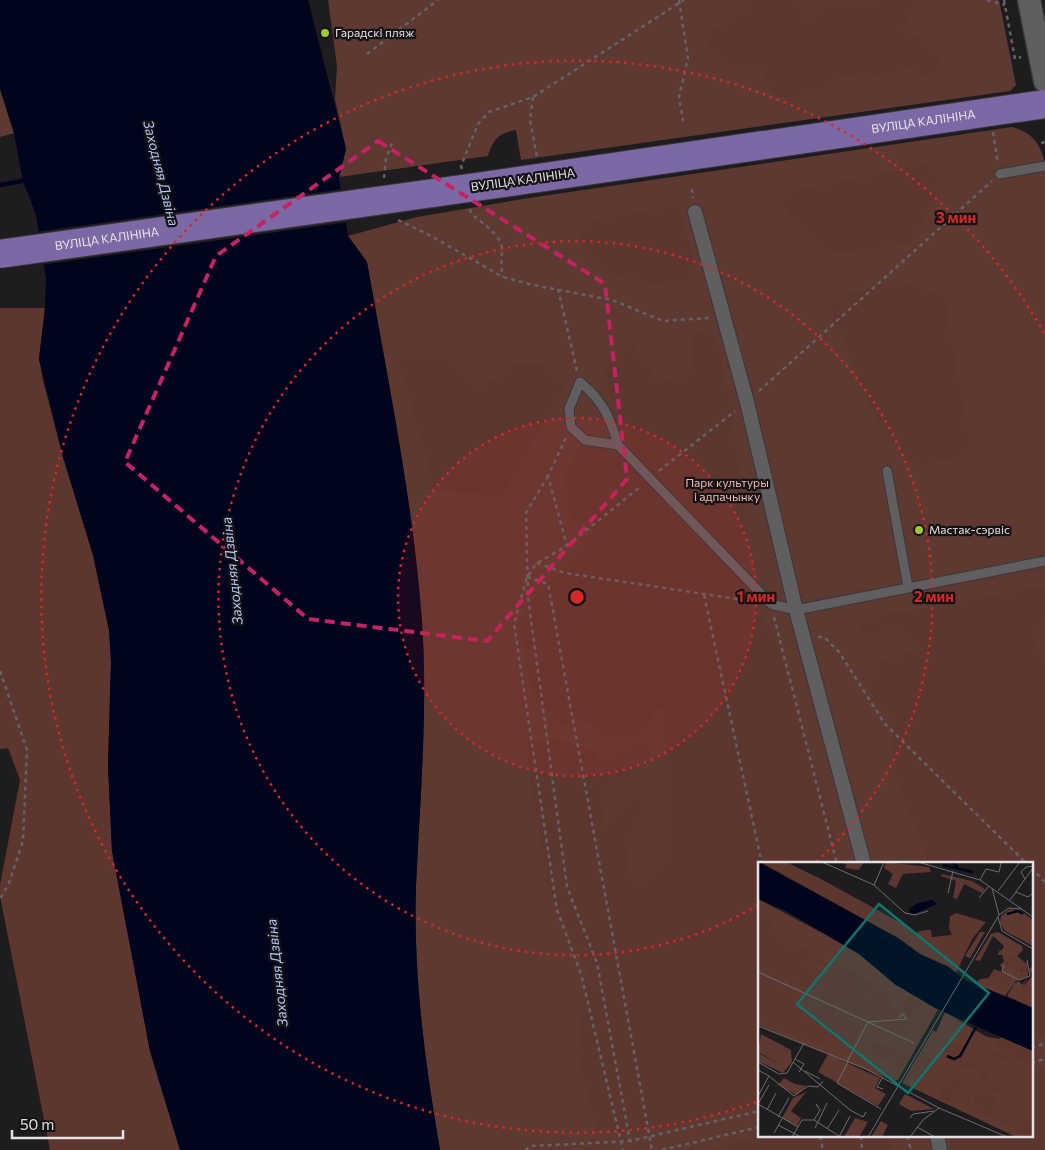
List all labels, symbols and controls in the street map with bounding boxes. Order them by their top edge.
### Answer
place label: Гарадскі пляж [335,25,415,39]
marker: Гарадскі пляж [319,27,331,39]
street label: ВУЛІЦА КАЛІНІНА [870,106,976,135]
water label: Заходняя Дзвіна [140,118,183,227]
street label: ВУЛІЦА КАЛІНІНА [470,165,576,193]
text: 3 мин [936,208,976,226]
street label: ВУЛІЦА КАЛІНІНА [54,224,160,252]
park label: Парк культуры і адпачынку [685,475,769,503]
water label: Заходняя Дзвіна [217,516,246,626]
place label: Мастак-сэрвіс [929,522,1010,536]
marker: Мастак-сэрвіс [913,524,925,536]
text: 1 мин [737,587,775,605]
text: 2 мин [914,587,954,605]
centre of rings [568,588,586,606]
inset map [758,862,1032,1138]
water label: Заходняя Дзвіна [262,918,291,1028]
scale bar [12,1108,124,1140]
text: 50 m [20,1115,54,1133]

